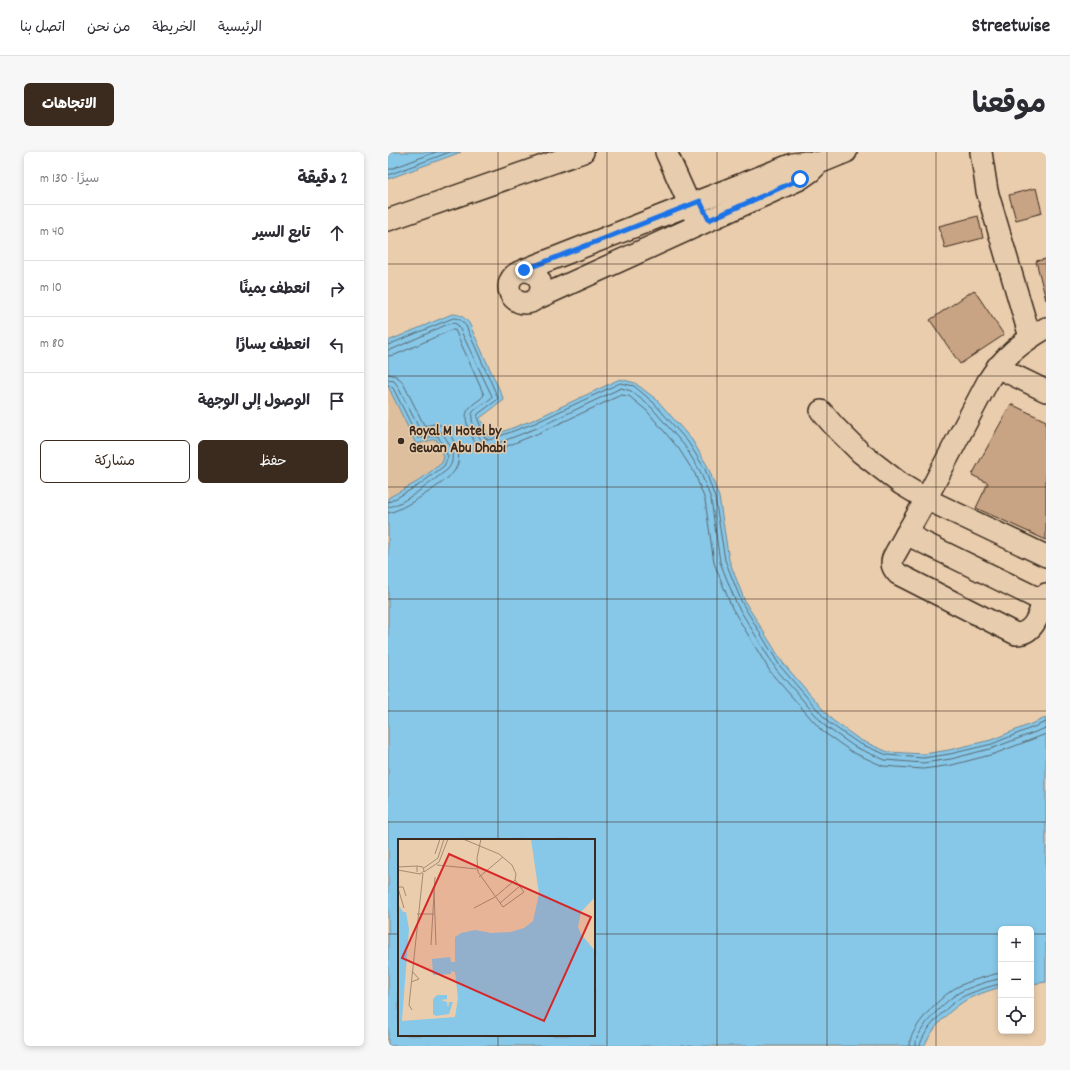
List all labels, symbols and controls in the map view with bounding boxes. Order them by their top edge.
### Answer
text: Streetwise [972,14,1050,41]
text: اتصل بنا [20,18,65,38]
text: من نحن [87,18,130,38]
text: الخريطة [152,18,196,38]
text: الرئيسية [218,18,262,38]
button: الاتجاهات [24,83,114,126]
text: موقعنا [972,87,1046,127]
text: 2 دقيقة [297,168,348,192]
text: سيرًا · 130 m [40,170,99,189]
route start [791,170,809,188]
icon: ahead [326,222,348,244]
text: 40 m [40,223,64,242]
text: تابع السير [253,223,310,245]
route end [515,261,533,279]
icon: right [326,278,348,300]
text: 10 m [40,279,62,298]
text: انعطف يمينًا [240,279,310,301]
icon: left [326,334,348,356]
text: 80 m [40,335,64,354]
text: انعطف يسارًا [236,335,310,357]
icon: arrive [326,390,348,412]
text: الوصول إلى الوجهة [198,391,310,413]
place label: Royal M Hotel by Gewan Abu Dhabi [409,421,506,460]
marker: Royal M Hotel by Gewan Abu Dhabi [396,436,406,446]
button: مشاركة [40,440,190,483]
button: حفظ [198,440,348,483]
inset map [398,839,595,1036]
map controls [998,926,1034,1034]
button: + [998,926,1034,962]
button: − [998,962,1034,998]
button: locate [998,998,1034,1034]

